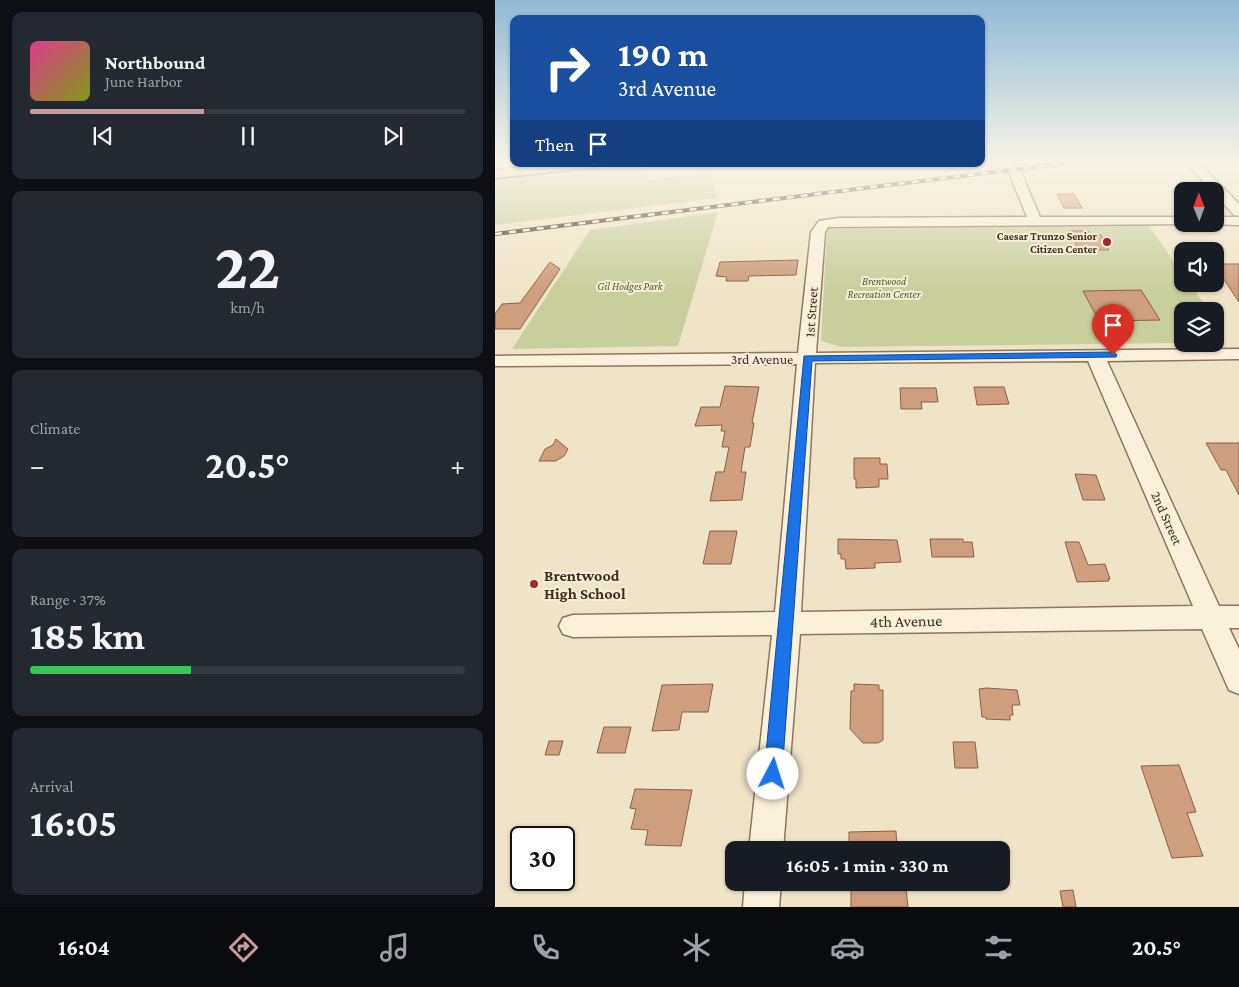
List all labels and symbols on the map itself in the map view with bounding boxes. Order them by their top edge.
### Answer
north arrow [1174,182,1224,232]
place label: Caesar Trunzo Senior Citizen Center [997,230,1098,255]
marker: Caesar Trunzo Senior Citizen Center [1101,236,1113,248]
park label: Brentwood Recreation Center [848,275,922,300]
park label: Gil Hodges Park [597,280,664,293]
street label: 1st Street [801,286,821,338]
pin [1092,304,1134,355]
street label: 3rd Avenue [731,351,793,367]
street label: 2nd Street [1148,489,1186,548]
place label: Brentwood High School [544,567,626,602]
marker: Brentwood High School [528,578,540,590]
street label: 4th Avenue [870,612,942,630]
position arrow [746,747,798,799]
speed limit sign: 30 [510,826,575,891]

